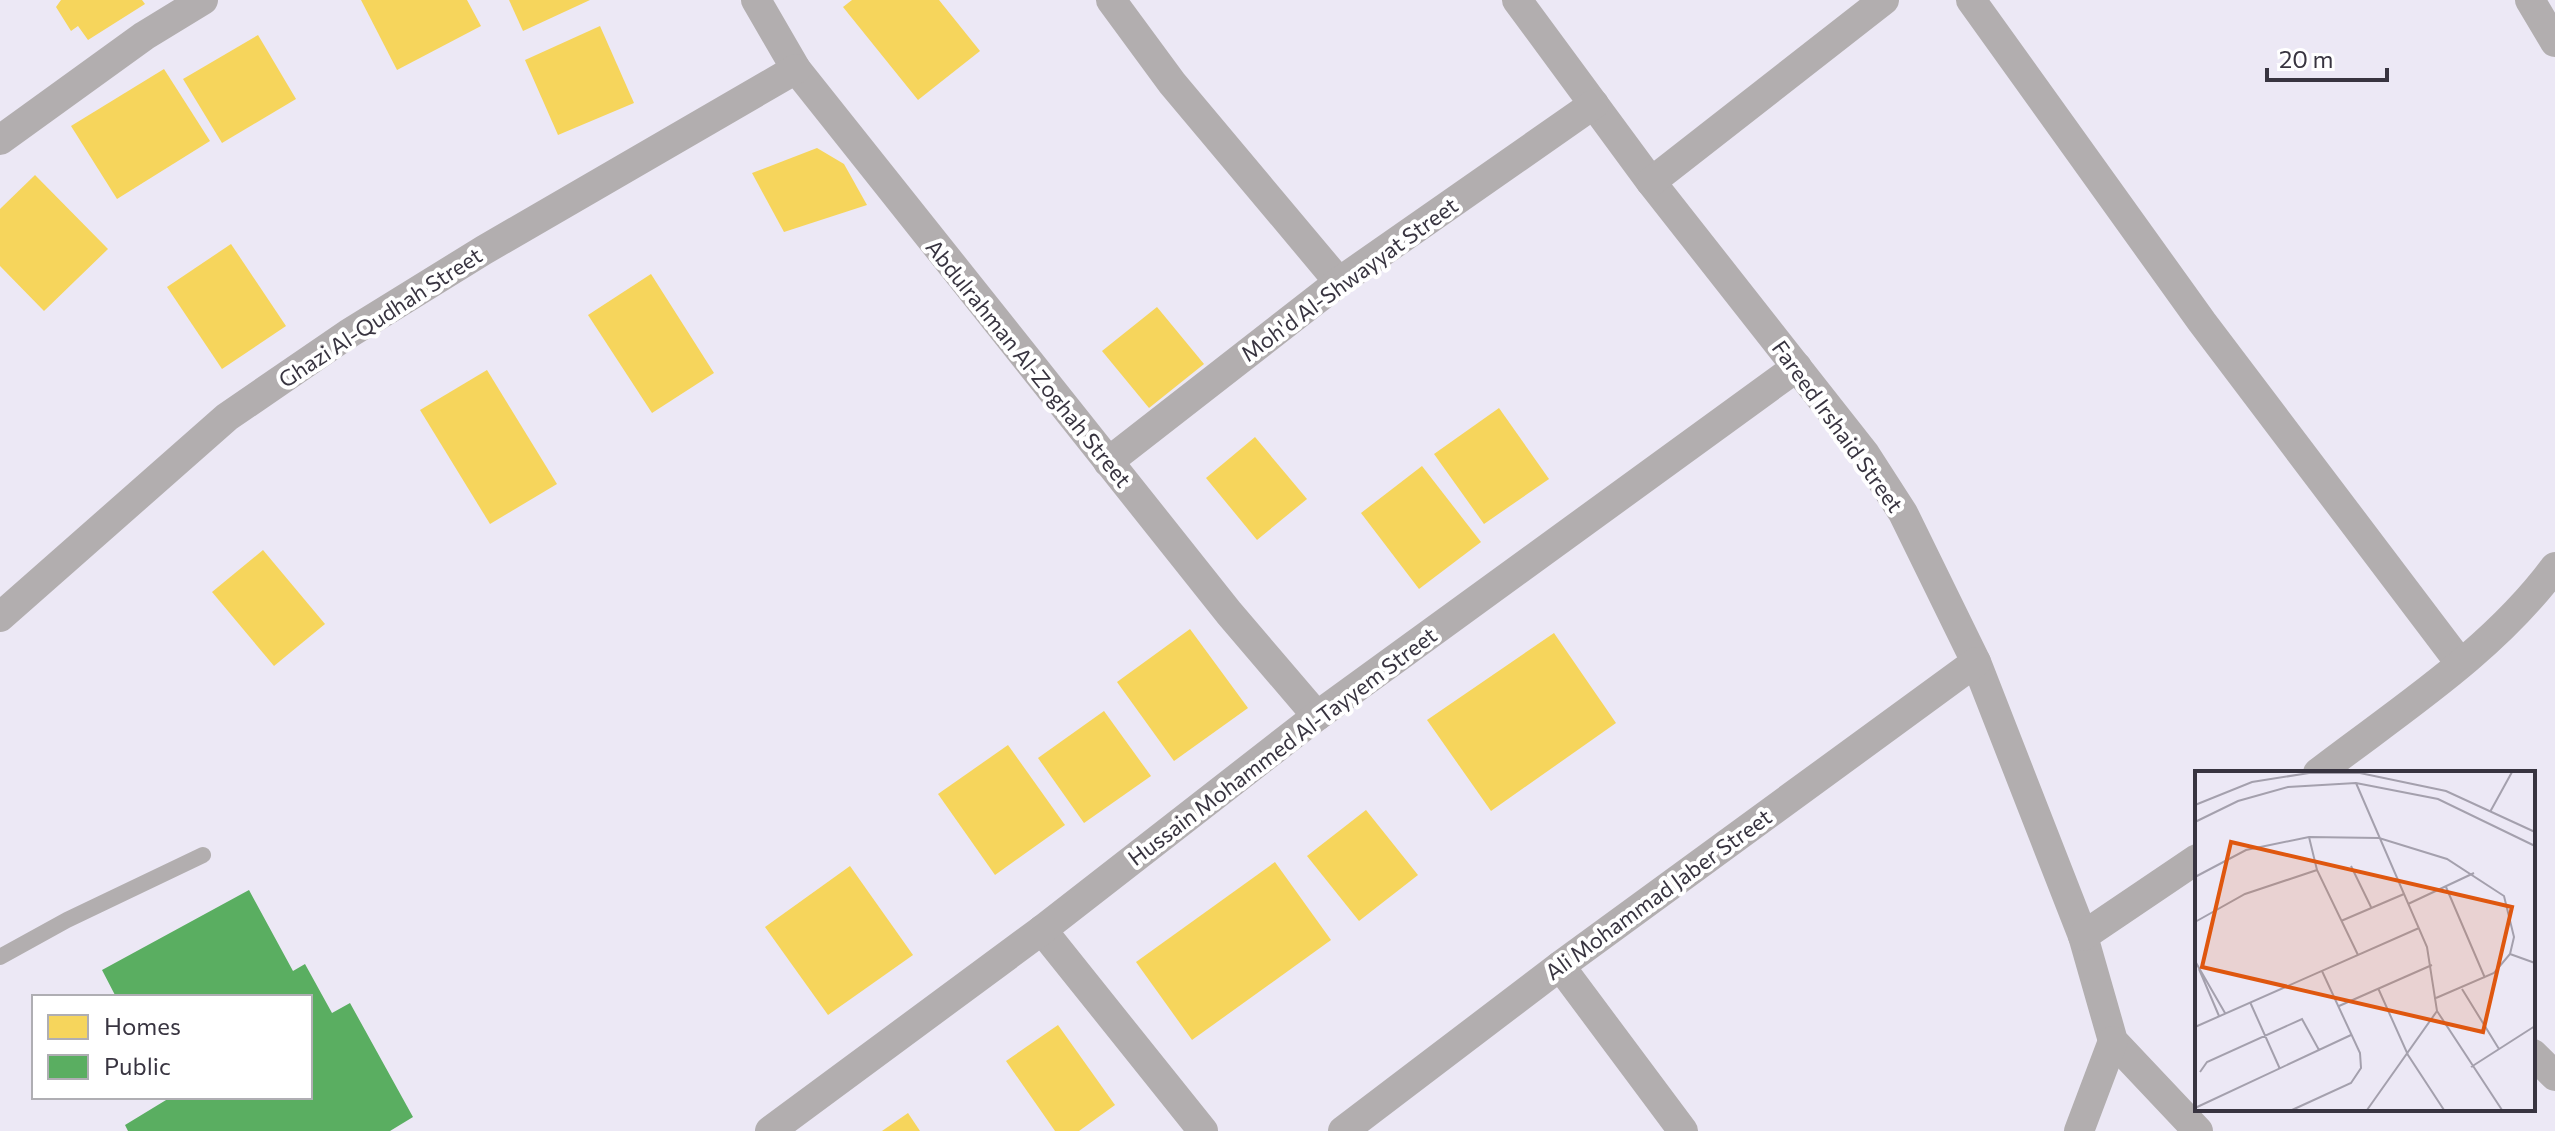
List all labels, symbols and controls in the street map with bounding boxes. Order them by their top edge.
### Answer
scale bar [2267,32,2387,82]
text: 20 m [2279,44,2333,73]
street label: Moh'd Al-Shwayyat Street [1235,191,1463,367]
street label: Abdulrahman Al-Zoghah Street [921,234,1137,492]
street label: Ghazi Al-Qudhah Street [273,241,487,393]
street label: Fareed Irshaid Street [1767,335,1909,517]
street label: Hussain Mohammed Al-Tayyem Street [1122,621,1442,871]
inset map [2195,771,2535,1111]
street label: Ali Mohammad Jaber Street [1539,803,1777,985]
legend [32,995,312,1099]
text: Homes [104,1011,181,1040]
text: Public [104,1051,171,1080]

